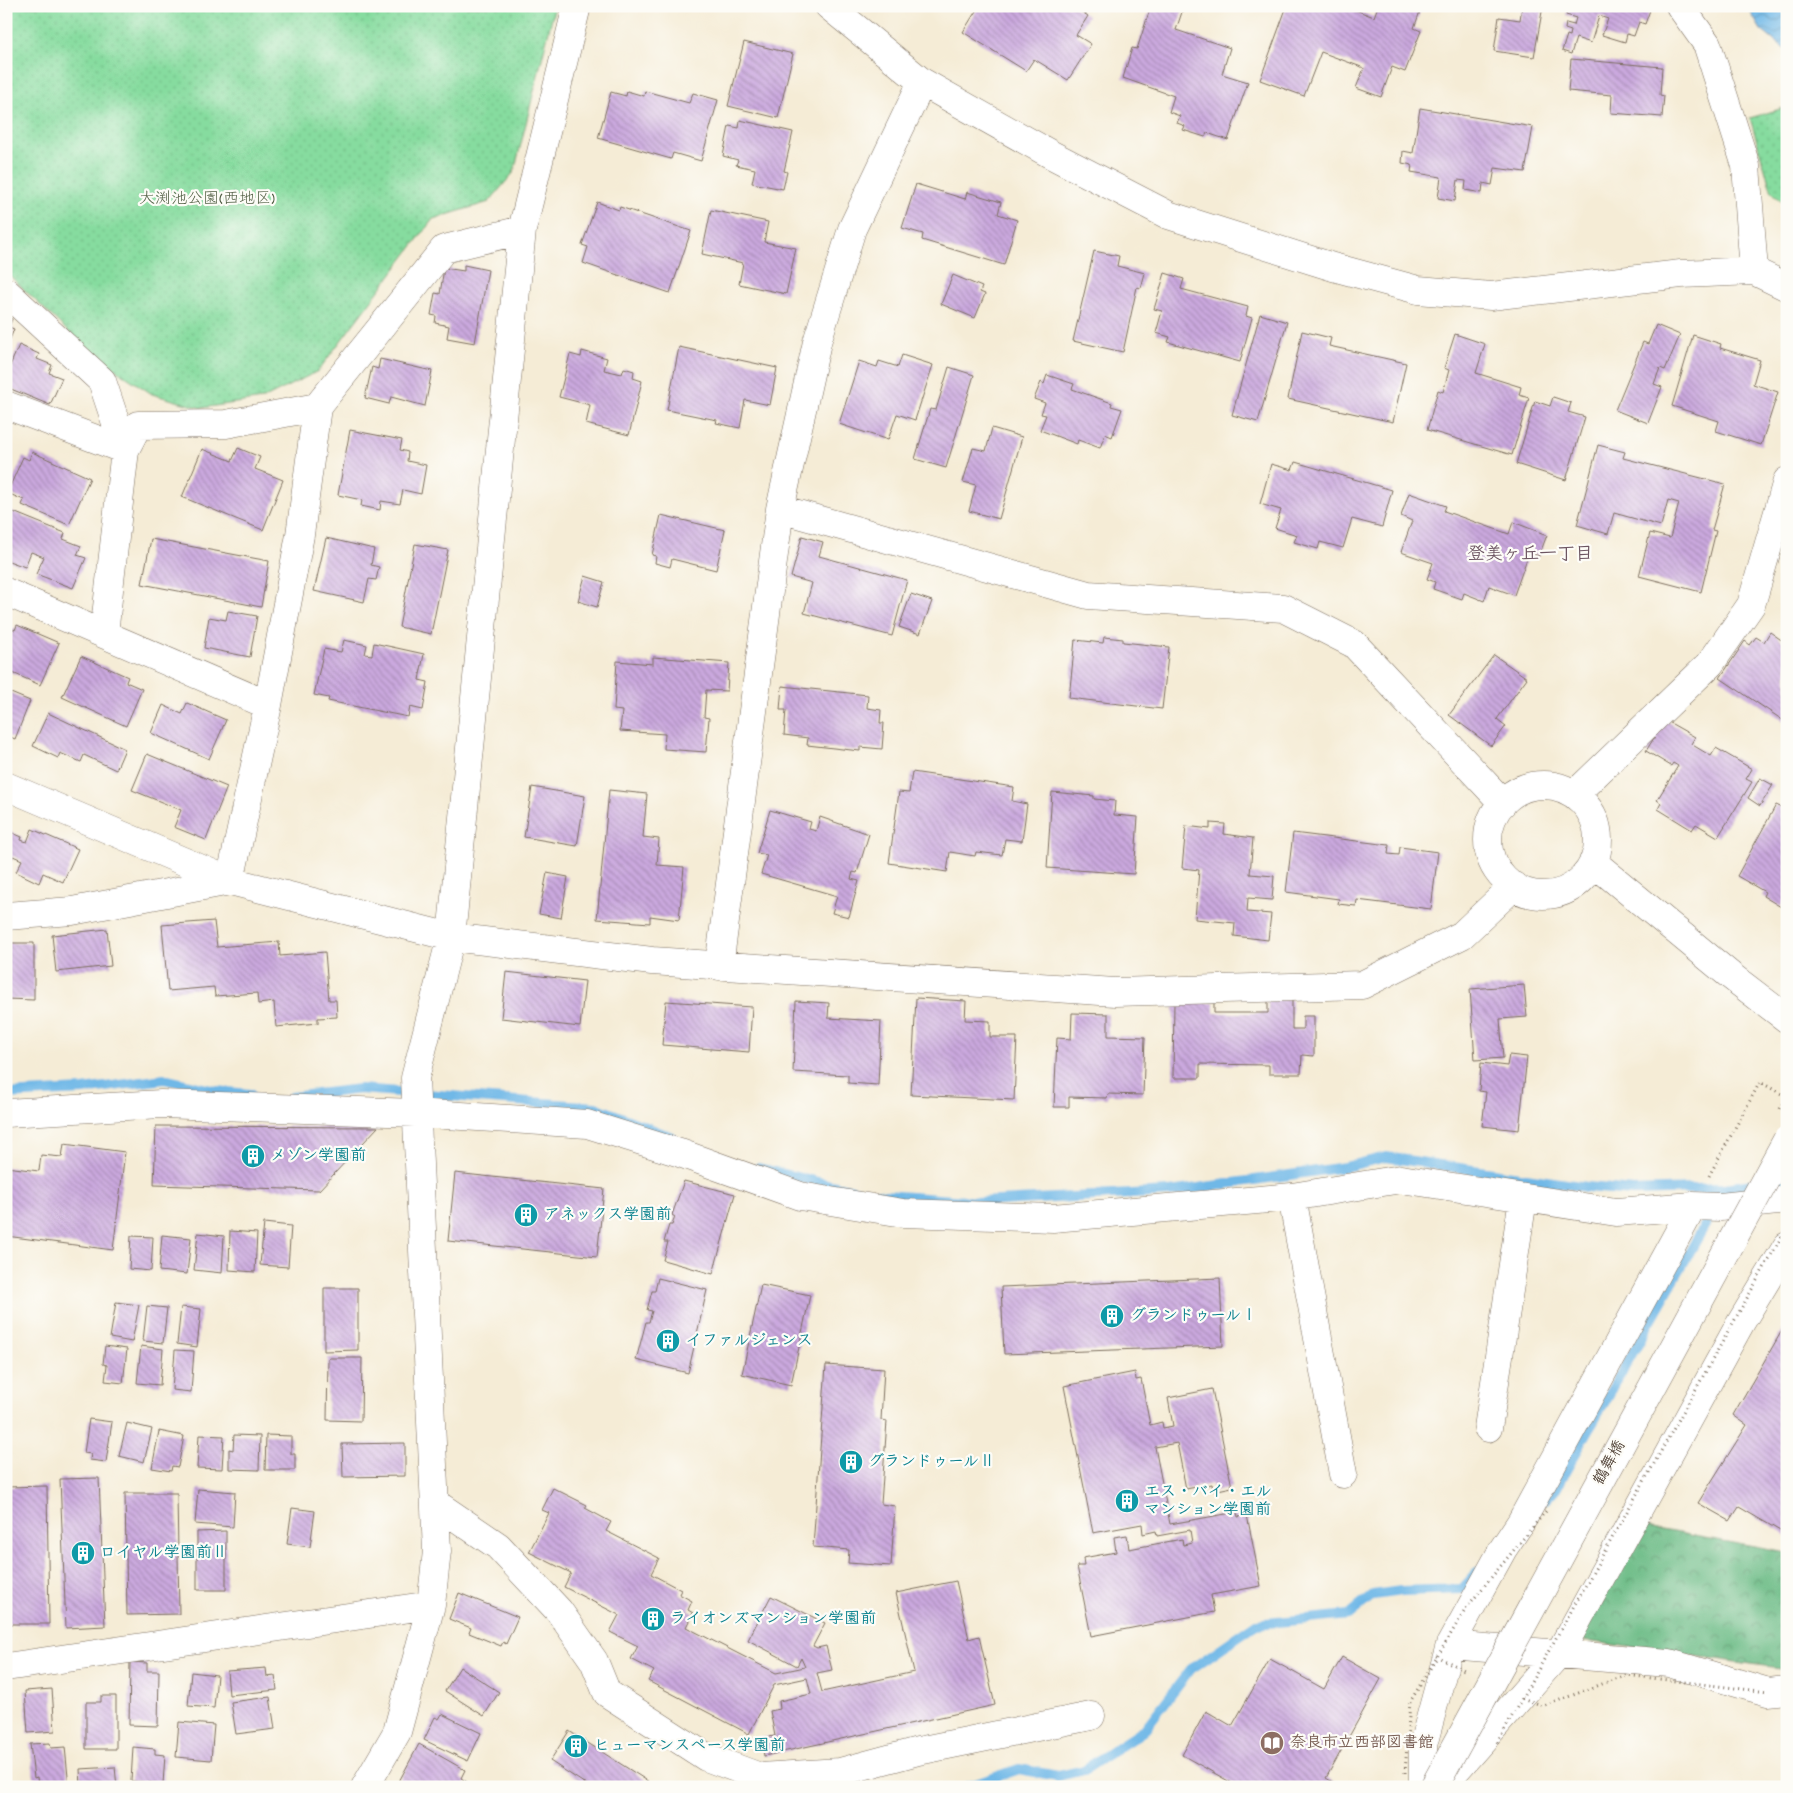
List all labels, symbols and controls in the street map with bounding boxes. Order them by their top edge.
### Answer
park label: 大渕池公園(西地区) [139,188,275,211]
district label: 登美ヶ丘一丁目 [1467,543,1593,568]
building icon: メゾン学園前 [240,1143,266,1169]
place label: メゾン学園前 [270,1145,366,1168]
building icon: アネックス学園前 [513,1202,539,1228]
place label: アネックス学園前 [544,1204,671,1227]
building icon: グランドゥールⅠ [1099,1303,1125,1329]
place label: グランドゥールⅠ [1130,1305,1257,1328]
building icon: イファルジェンス [655,1328,681,1354]
place label: イファルジェンス [686,1330,813,1353]
street label: 鶴舞橋 [1588,1436,1632,1490]
building icon: グランドゥールⅡ [838,1449,864,1475]
place label: グランドゥールⅡ [868,1451,995,1474]
place label: エス・バイ・エル マンション学園前 [1144,1481,1272,1522]
building icon: エス・バイ・エル マンション学園前 [1114,1488,1140,1514]
building icon: ロイヤル学園前Ⅱ [70,1540,96,1566]
place label: ロイヤル学園前Ⅱ [100,1542,228,1565]
building icon: ライオンズマンション学園前 [640,1606,666,1632]
place label: ライオンズマンション学園前 [670,1608,876,1631]
library icon: 奈良市立西部図書館 [1259,1730,1285,1756]
place label: 奈良市立西部図書館 [1290,1732,1434,1755]
building icon: ヒューマンスペース学園前 [563,1733,589,1759]
place label: ヒューマンスペース学園前 [594,1735,785,1758]

